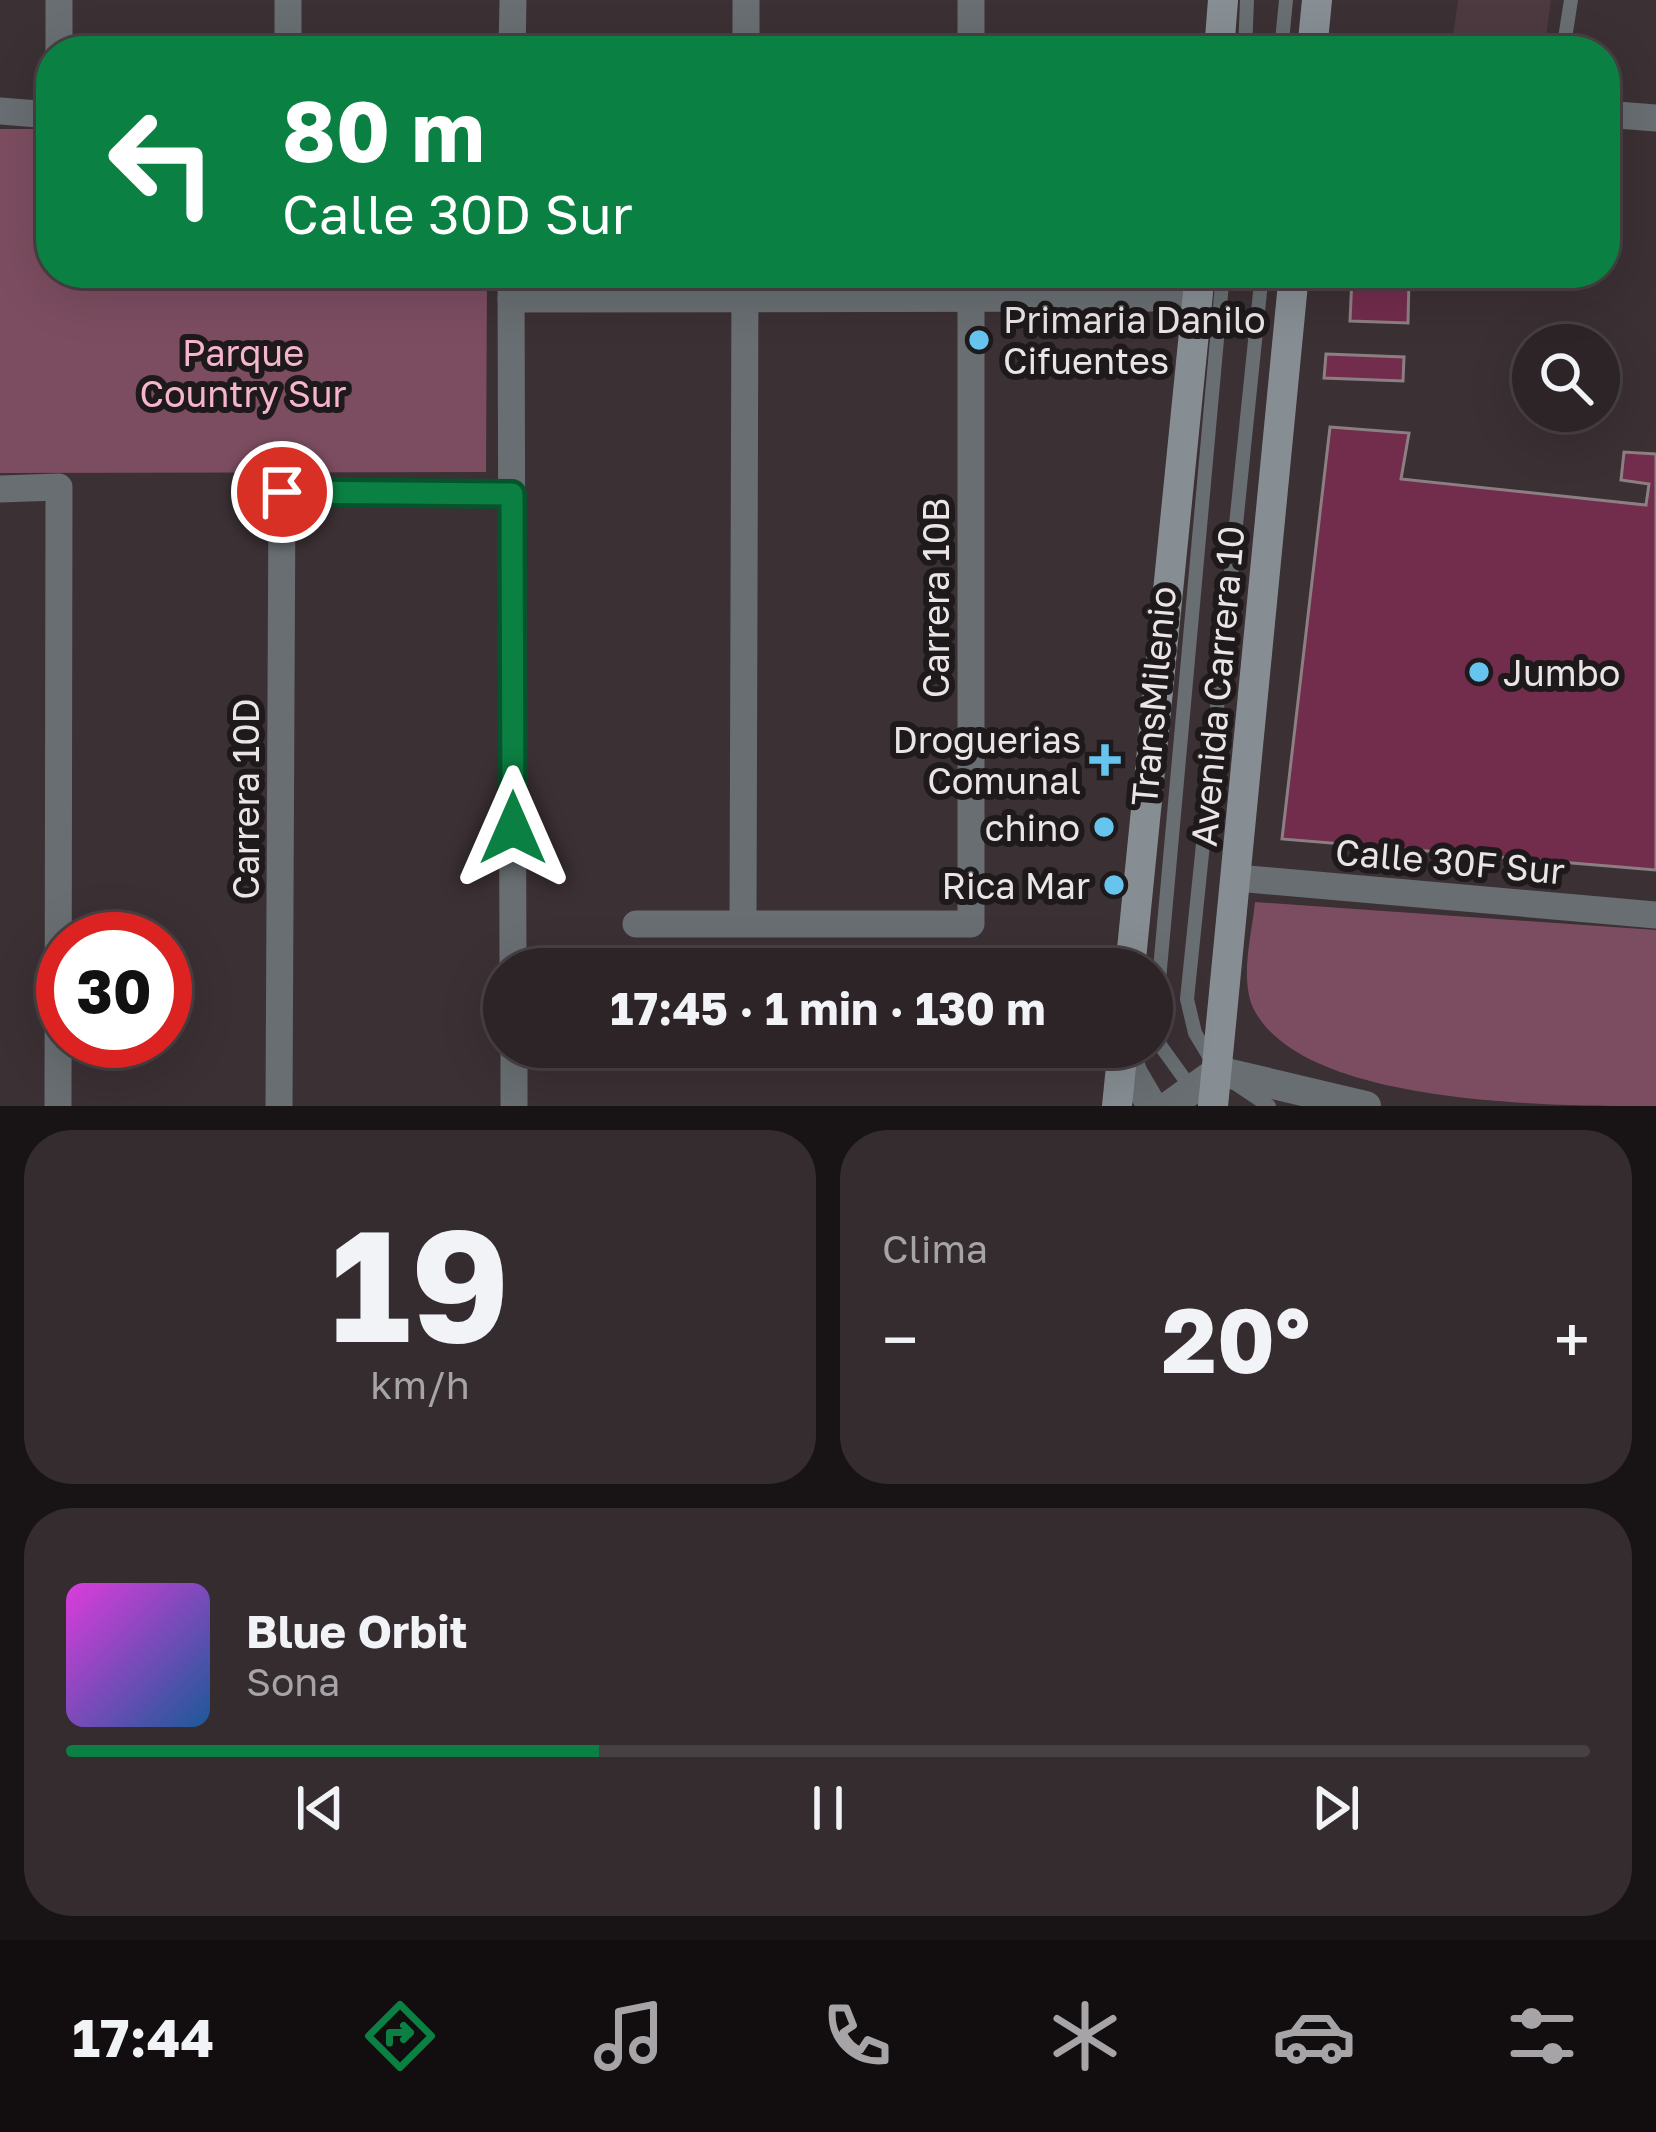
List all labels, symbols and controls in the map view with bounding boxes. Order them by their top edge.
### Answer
text: 80 m [282,80,485,180]
icon: left [84,84,240,240]
text: Calle 30D Sur [282,181,633,246]
place label: Primaria Danilo Cifuentes [1003,298,1266,382]
map controls [1512,324,1620,432]
button: search [1512,324,1620,432]
marker: Primaria Danilo Cifuentes [966,327,992,353]
park label: Parque Country Sur [139,331,347,415]
pin [231,441,333,543]
icon: arrive [249,459,315,525]
street label: Carrera 10B [914,498,957,698]
street label: Avenida Carrera 10 [1182,524,1252,848]
street label: TransMilenio [1122,584,1184,808]
place label: Jumbo [1503,651,1620,694]
marker: Jumbo [1466,659,1492,685]
street label: Carrera 10D [224,698,267,900]
place label: Droguerias Comunal [893,718,1081,802]
marker: Droguerias Comunal [1092,747,1118,773]
position arrow [450,765,576,891]
place label: chino [985,806,1080,849]
marker: chino [1091,814,1117,840]
street label: Calle 30F Sur [1334,830,1566,892]
place label: Rica Mar [942,864,1090,907]
marker: Rica Mar [1101,872,1127,898]
speed limit sign: 30 [36,912,192,1068]
text: 17:45 · 1 min · 130 m [610,981,1046,1035]
text: 19 [330,1189,510,1376]
text: Clima [882,1225,988,1272]
text: 20° [1162,1285,1310,1393]
text: − [882,1299,918,1379]
text: + [1554,1299,1590,1379]
text: km/h [370,1361,470,1408]
text: Blue Orbit [246,1604,468,1658]
text: Sona [246,1658,340,1705]
icon: previous [287,1775,353,1841]
icon: pause [795,1775,861,1841]
icon: next [1303,1775,1369,1841]
icon: directions [358,1994,442,2078]
icon: music [587,1994,671,2078]
icon: phone [815,1994,899,2078]
icon: climate [1043,1994,1127,2078]
icon: car [1272,1994,1356,2078]
icon: filters [1500,1994,1584,2078]
text: 17:44 [72,2004,214,2069]

